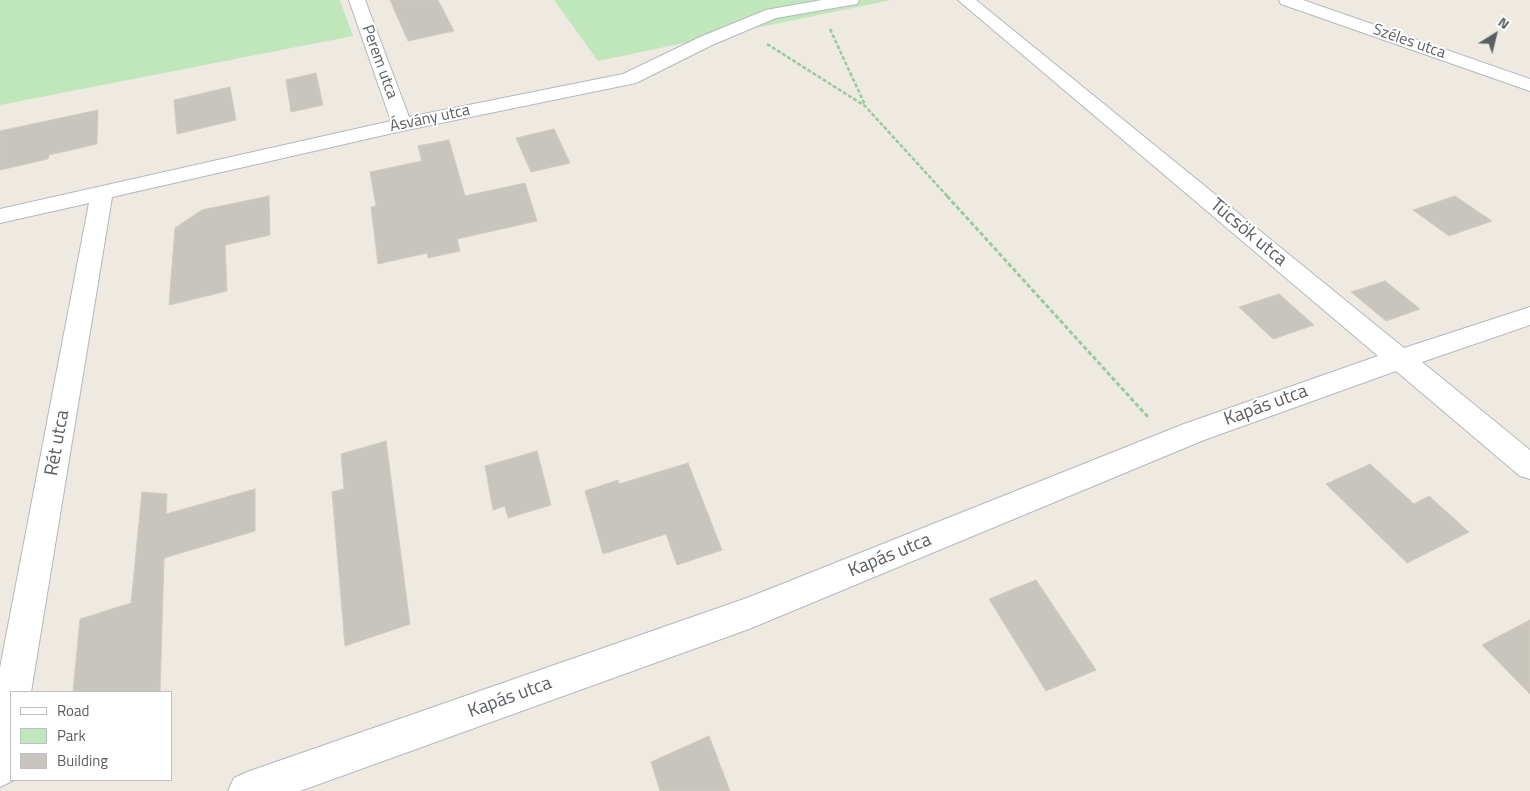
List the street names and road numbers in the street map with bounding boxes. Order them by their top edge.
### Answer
street label: Széles utca [1370,21,1448,63]
street label: Perem utca [357,23,401,101]
street label: Ásvány utca [388,101,472,137]
street label: Tücsök utca [1205,194,1291,272]
street label: Kapás utca [1221,380,1311,432]
street label: Rét utca [41,408,75,478]
street label: Kapás utca [845,529,935,583]
street label: Kapás utca [465,672,555,724]

